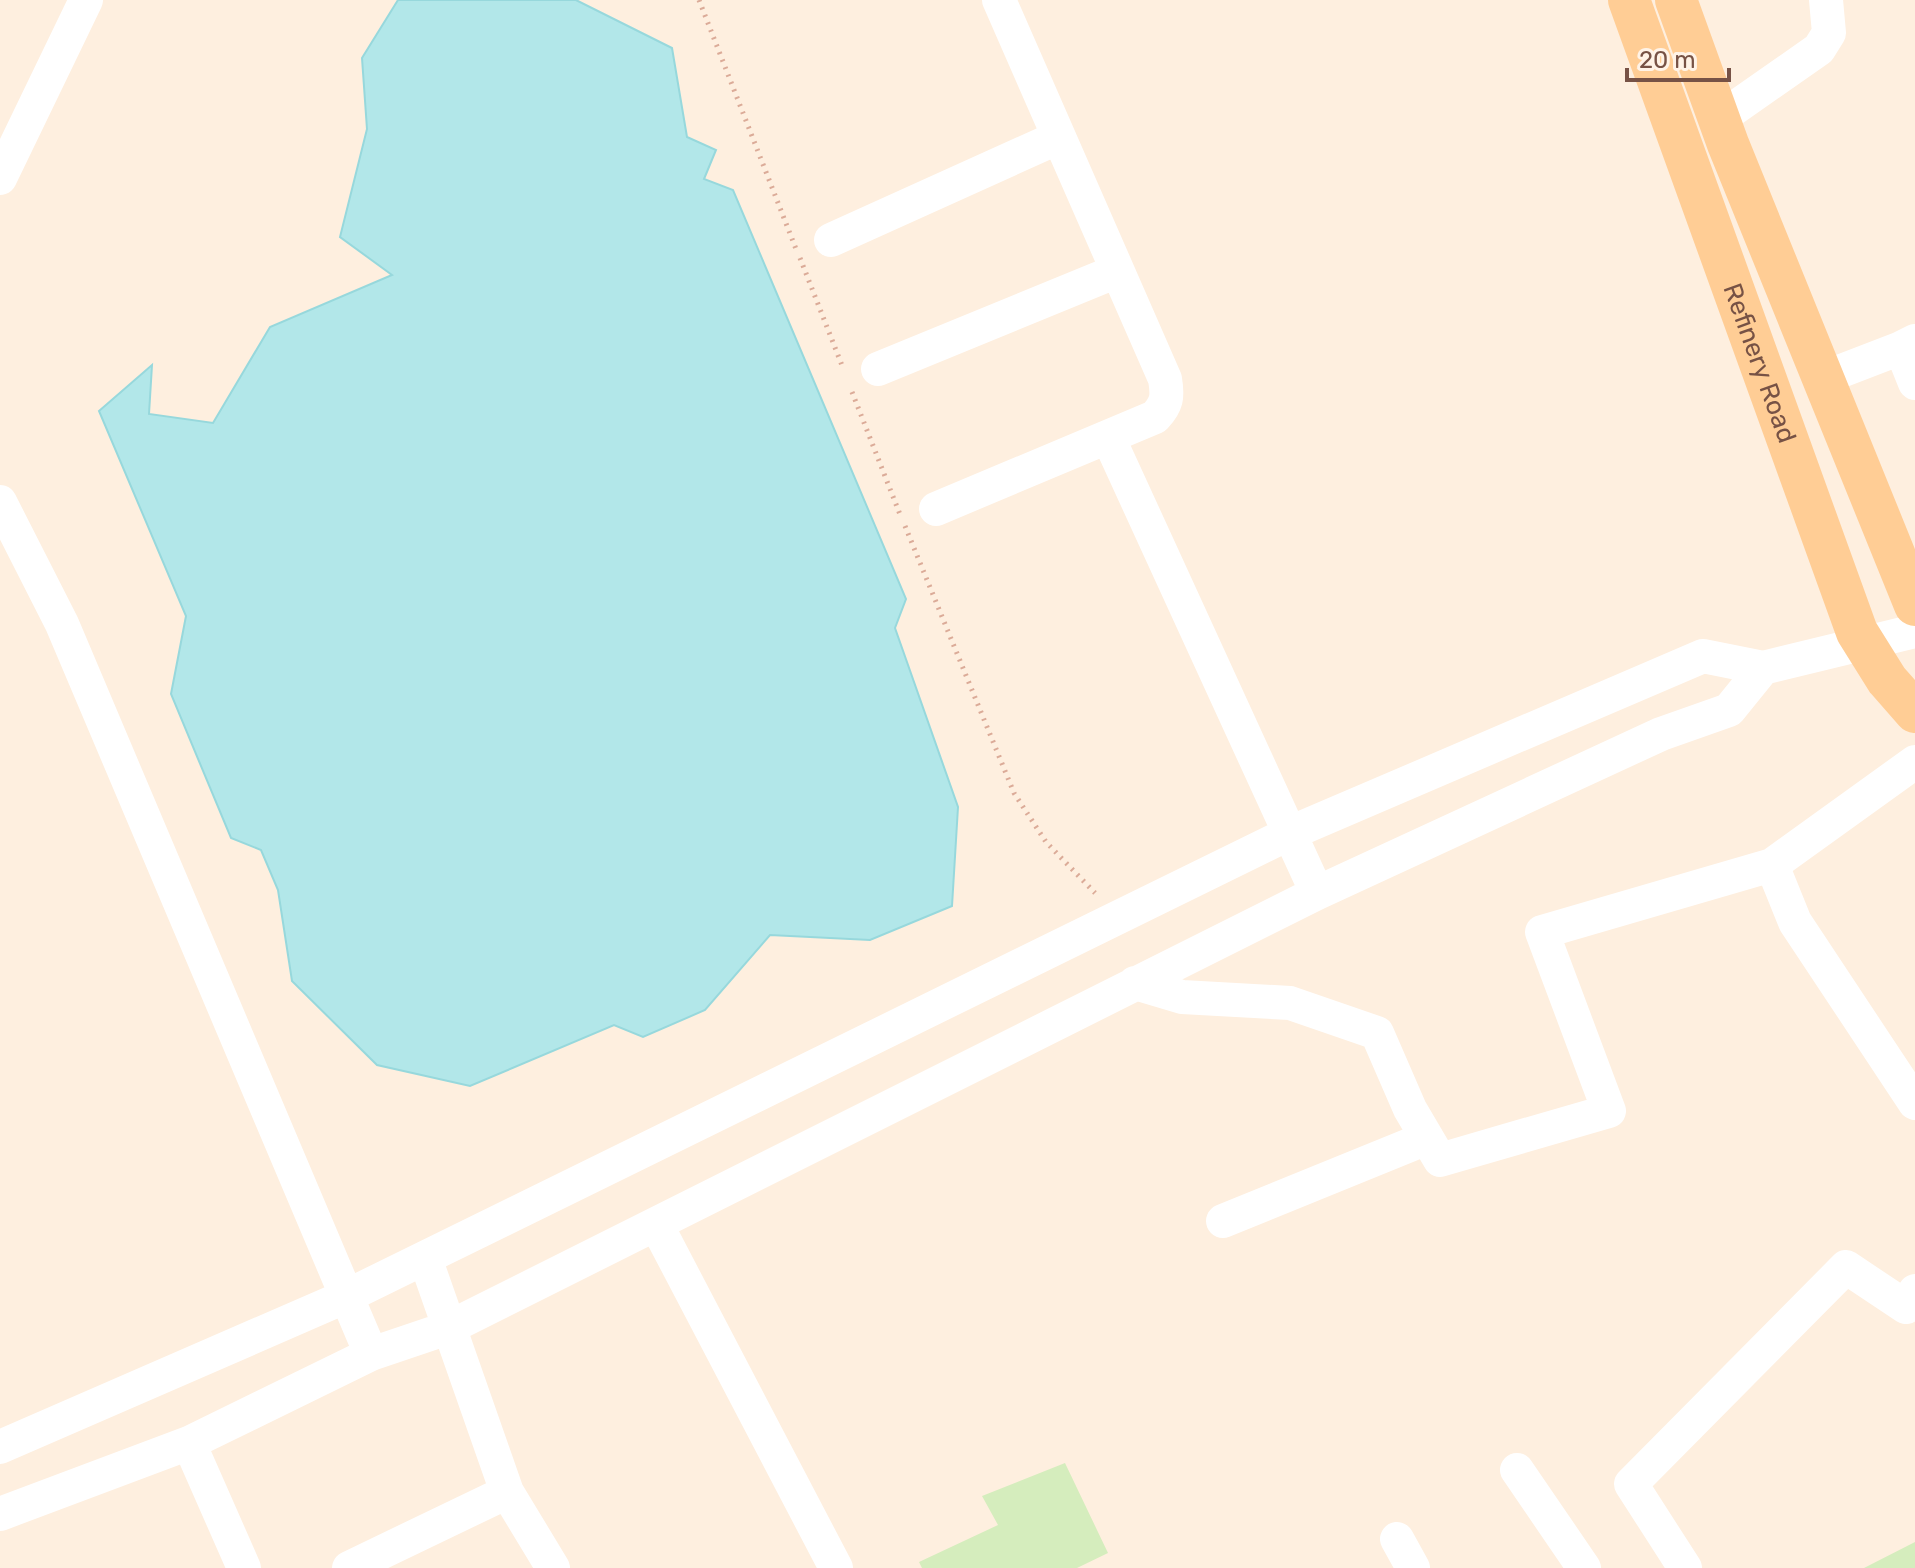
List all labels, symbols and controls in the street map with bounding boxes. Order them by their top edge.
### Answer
scale bar [1627,32,1729,82]
text: 20 m [1639,46,1696,74]
street label: Refinery Road [1717,279,1803,447]

